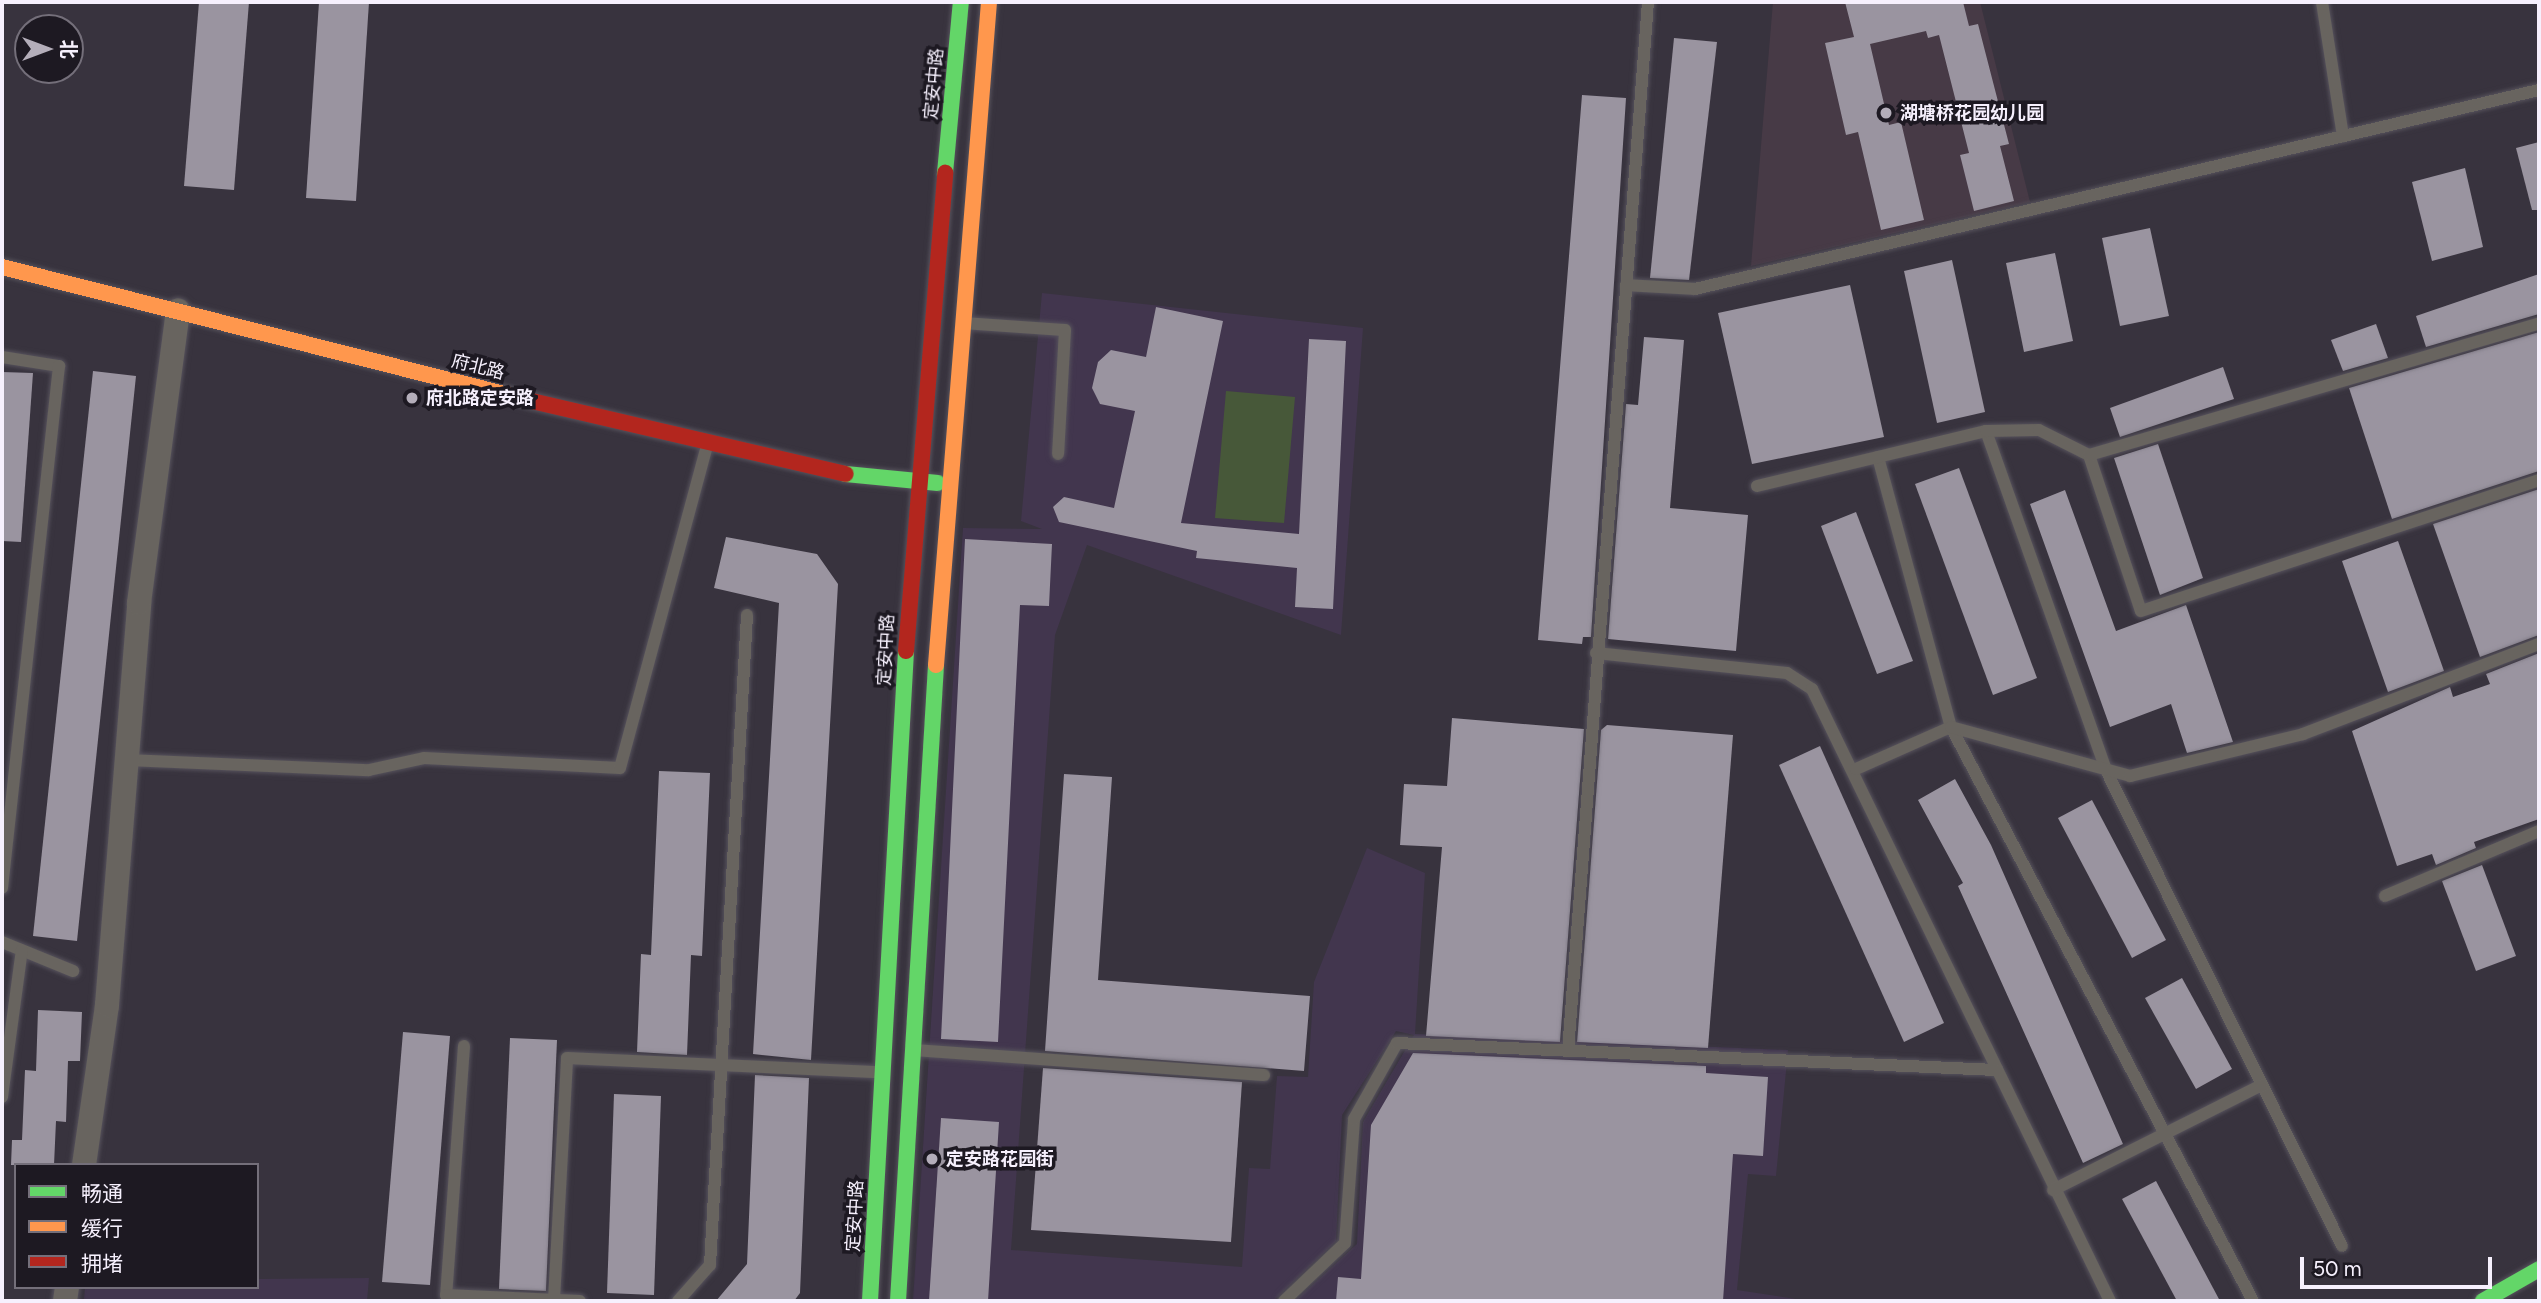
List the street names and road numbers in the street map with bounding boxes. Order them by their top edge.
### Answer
street label: 定安中路 [920,47,948,121]
street label: 府北路 [449,350,507,384]
street label: 定安中路 [873,613,899,687]
street label: 定安中路 [842,1179,868,1253]

